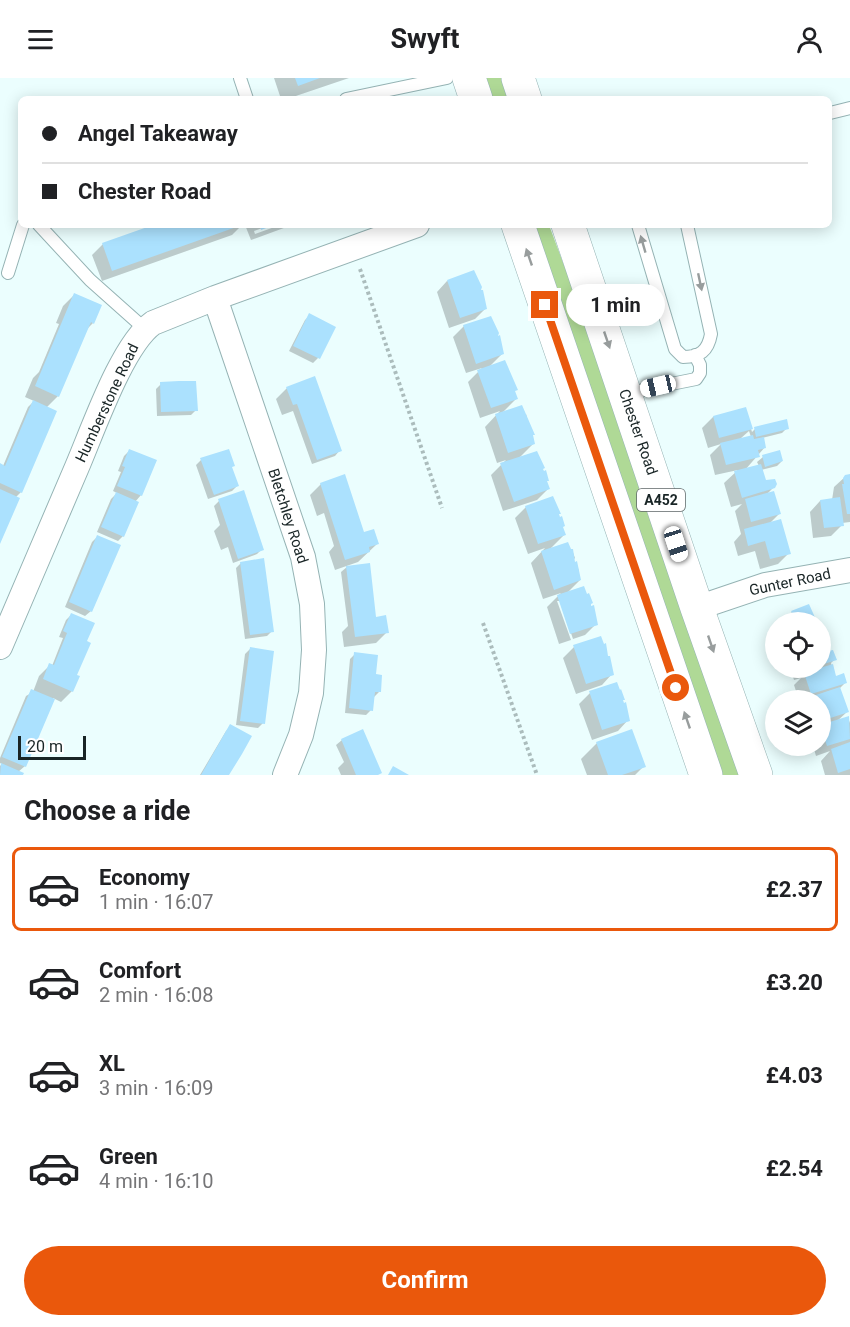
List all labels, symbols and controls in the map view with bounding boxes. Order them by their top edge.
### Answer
icon: menu [24,23,57,56]
text: Swyft [390,23,460,55]
icon: person [793,23,826,56]
text: Angel Takeaway [78,121,238,146]
text: Chester Road [78,179,211,204]
one-way arrow [638,235,647,253]
one-way arrow [523,248,533,266]
one-way arrow [695,273,705,291]
callout: 1 min [566,284,665,326]
route end [531,291,558,318]
text: 1 min [590,293,641,317]
one-way arrow [602,331,612,349]
street label: Humberstone Road [72,341,142,465]
car [638,373,678,399]
street label: Chester Road [615,387,661,477]
street label: Bletchley Road [264,466,312,566]
road number: A452 [637,489,685,511]
car [662,524,690,564]
street label: Gunter Road [748,565,832,599]
map controls [765,612,831,756]
button: locate [765,612,831,678]
one-way arrow [706,635,716,653]
route start [662,674,689,701]
button: layers [765,690,831,756]
one-way arrow [682,711,691,729]
scale bar [18,733,86,760]
text: 20 m [27,737,63,756]
text: Choose a ride [24,795,190,827]
icon: car [27,862,81,916]
text: Economy [99,865,190,890]
text: £2.37 [766,877,823,902]
text: 1 min · 16:07 [99,890,214,914]
icon: car [27,955,81,1009]
text: Comfort [99,958,181,983]
text: £3.20 [766,970,823,995]
text: 2 min · 16:08 [99,983,214,1007]
icon: car [27,1048,81,1102]
text: XL [99,1051,125,1076]
text: £4.03 [766,1063,823,1088]
text: 3 min · 16:09 [99,1076,214,1100]
icon: car [27,1141,81,1195]
text: Green [99,1144,158,1169]
text: £2.54 [766,1156,823,1181]
text: 4 min · 16:10 [99,1169,214,1193]
button: Confirm [24,1246,826,1315]

